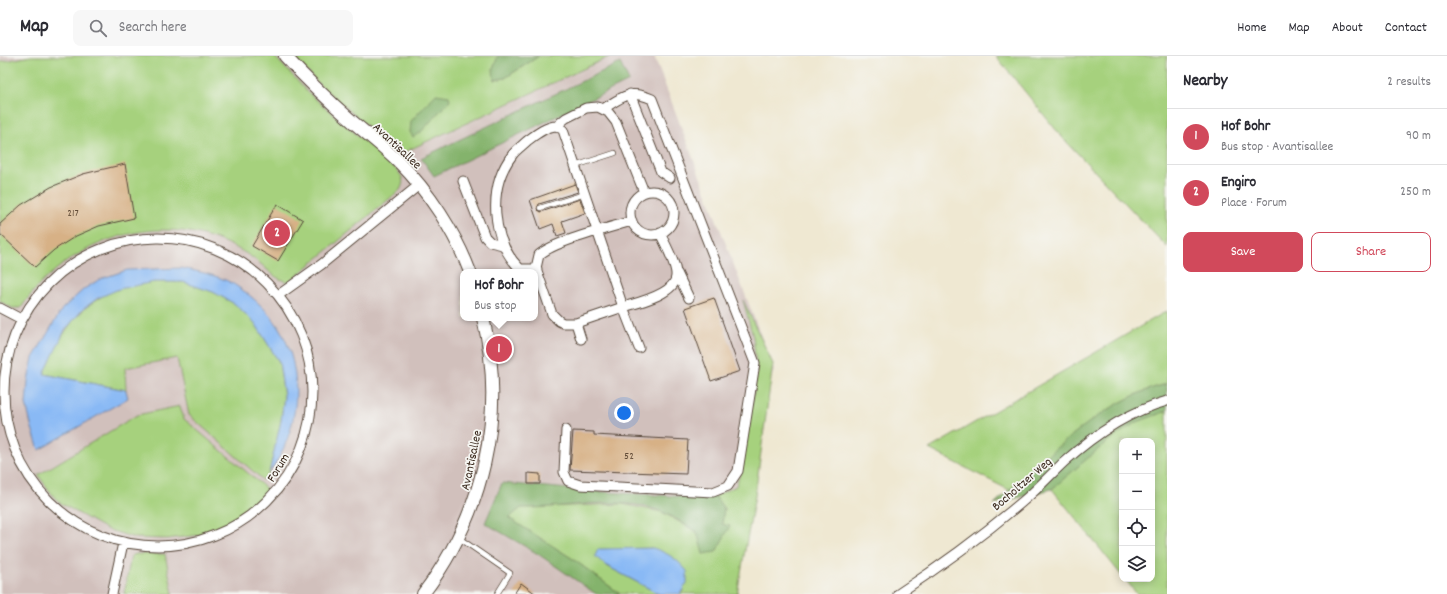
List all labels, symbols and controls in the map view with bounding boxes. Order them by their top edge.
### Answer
search box [73,10,353,46]
text: Map [20,14,49,41]
icon: search [87,17,109,39]
text: Search here [119,17,187,39]
text: Home [1237,18,1266,38]
text: Map [1288,18,1310,38]
text: About [1332,18,1363,38]
text: Contact [1385,18,1427,38]
text: Nearby [1183,70,1227,94]
text: 2 results [1387,73,1431,92]
text: Hof Bohr [1221,116,1270,138]
street label: Avantisallee [368,119,425,175]
text: 1 [1195,127,1197,146]
text: 90 m [1406,127,1431,146]
text: Bus stop · Avantisallee [1221,138,1333,157]
text: Engiro [1221,172,1256,194]
text: 2 [1193,183,1199,202]
text: 250 m [1400,183,1431,202]
text: Place · Forum [1221,194,1287,213]
house number: 217 [67,206,79,222]
pin: 2 [264,218,290,248]
button: Save [1183,232,1303,272]
button: Share [1311,232,1431,272]
popup [460,269,538,321]
text: Hof Bohr [474,275,524,297]
text: Bus stop [474,297,517,316]
pin: 1 [486,334,512,364]
your location [614,403,634,423]
street label: Avantisallee [457,428,488,492]
map controls [1119,438,1155,582]
button: + [1119,438,1155,474]
house number: 52 [624,449,634,465]
street label: Forum [263,450,295,486]
street label: Bocholtzer Weg [988,453,1057,516]
button: − [1119,474,1155,510]
button: locate [1119,510,1155,546]
button: layers [1119,546,1155,582]

